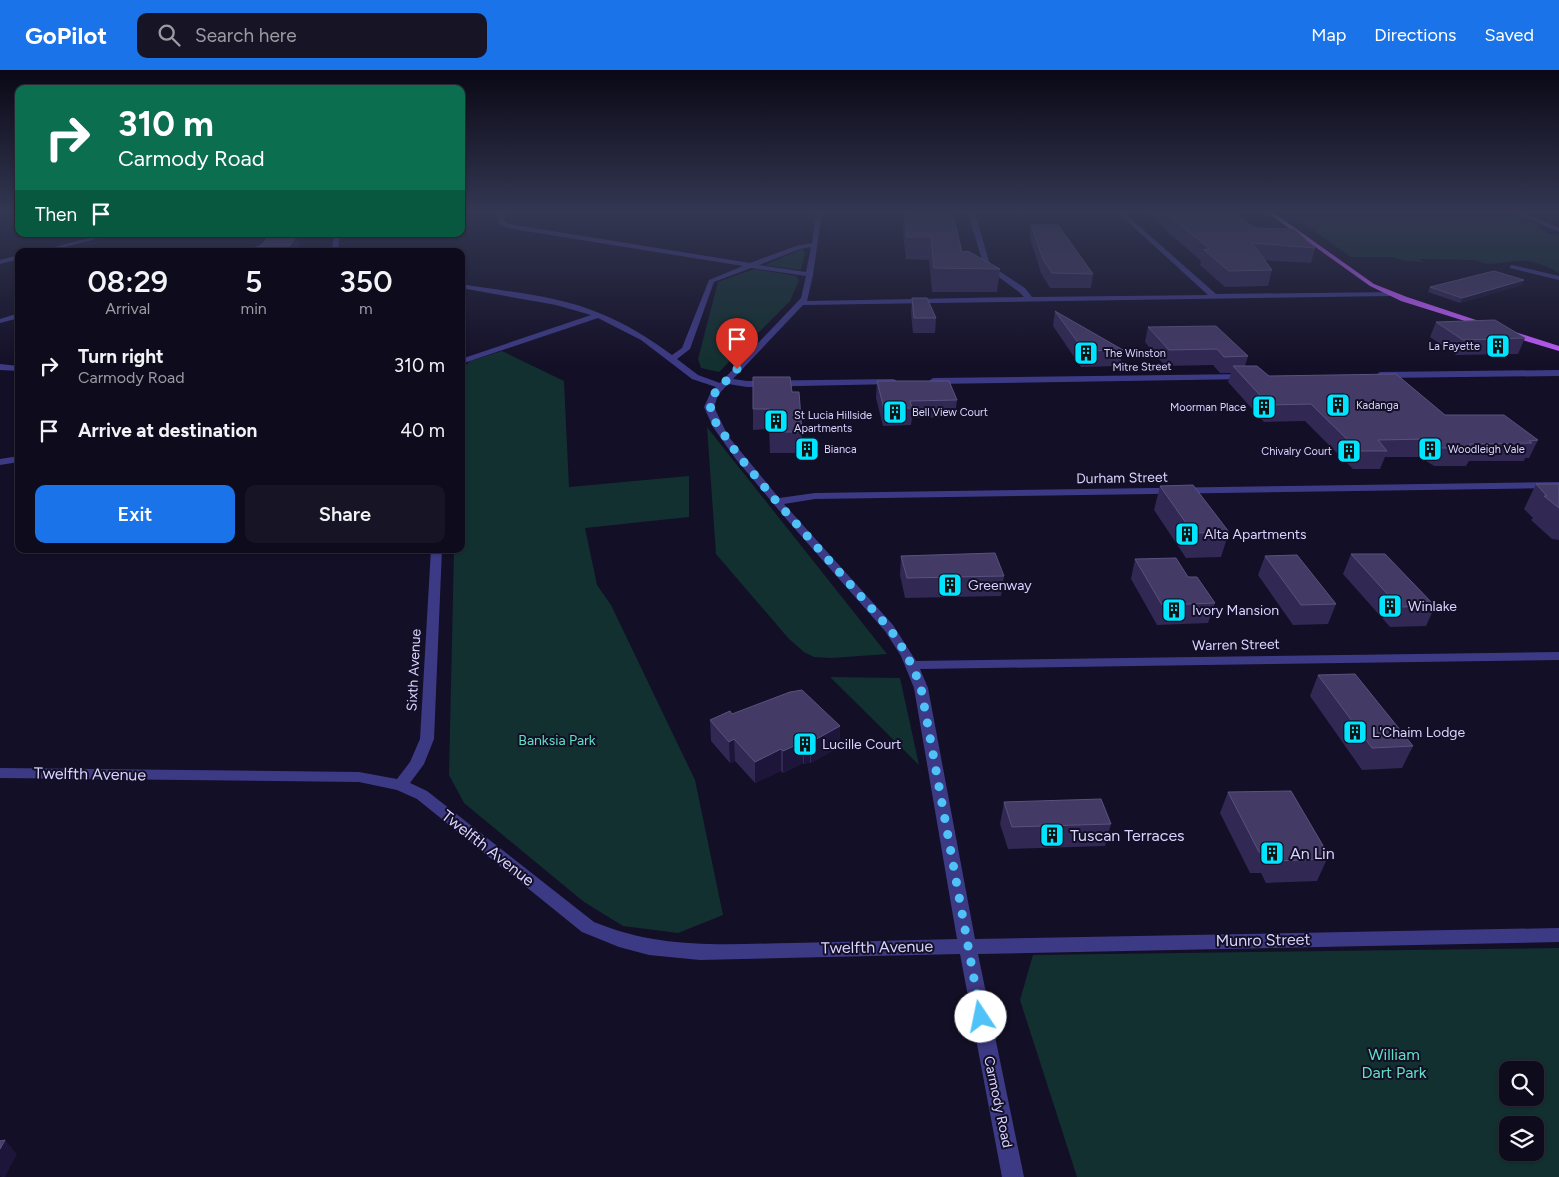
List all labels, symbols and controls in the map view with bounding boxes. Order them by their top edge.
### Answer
search box [137,13,487,58]
text: GoPilot [25,21,107,50]
icon: search [155,21,183,49]
text: Search here [195,24,297,47]
text: Map [1311,24,1346,46]
text: Directions [1374,24,1456,46]
text: Saved [1484,24,1534,46]
text: 310 m [118,103,214,145]
icon: right [35,105,100,170]
text: Carmody Road [118,145,265,172]
icon: arrive [87,200,115,228]
text: Then [35,203,77,226]
text: 08:29 [87,263,168,300]
text: 5 [245,263,262,300]
text: 350 [339,263,393,300]
text: Arrival [105,299,150,318]
text: min [241,299,267,318]
text: m [359,299,373,318]
pin [716,318,758,369]
icon: arrive [723,325,751,353]
building icon: La Fayette [1485,333,1511,359]
building icon: The Winston [1073,340,1099,366]
place label: La Fayette [1429,340,1480,353]
text: Turn right [78,345,164,368]
place label: The Winston [1104,347,1166,360]
icon: right [35,352,63,380]
text: 310 m [394,354,445,377]
street label: Mitre Street [1112,360,1172,374]
text: Carmody Road [78,368,185,387]
building icon: Kadanga [1325,392,1351,418]
building icon: Moorman Place [1251,394,1277,420]
building icon: Bell View Court [882,399,908,425]
place label: Kadanga [1356,399,1399,412]
place label: Moorman Place [1170,401,1246,414]
place label: Bell View Court [912,406,988,419]
building icon: St Lucia Hillside Apartments [763,408,789,434]
place label: St Lucia Hillside Apartments [794,409,872,435]
icon: arrive [35,417,63,445]
text: Arrive at destination [78,419,257,442]
text: 40 m [400,419,445,442]
building icon: Bianca [794,436,820,462]
building icon: Woodleigh Vale [1417,436,1443,462]
building icon: Chivalry Court [1336,438,1362,464]
place label: Bianca [824,443,857,456]
place label: Woodleigh Vale [1448,443,1525,456]
place label: Chivalry Court [1261,445,1332,458]
street label: Durham Street [1076,469,1168,487]
button: Exit [35,485,235,543]
button: Share [245,485,445,543]
building icon: Alta Apartments [1174,521,1200,547]
place label: Alta Apartments [1204,526,1307,543]
building icon: Greenway [937,572,963,598]
place label: Greenway [968,577,1032,594]
building icon: Winlake [1377,593,1403,619]
building icon: Ivory Mansion [1161,597,1187,623]
place label: Winlake [1408,598,1457,615]
place label: Ivory Mansion [1192,602,1279,619]
street label: Sixth Avenue [403,628,425,712]
street label: Warren Street [1192,636,1280,654]
building icon: L'Chaim Lodge [1342,719,1368,745]
place label: L'Chaim Lodge [1372,724,1466,741]
building icon: Lucille Court [792,731,818,757]
park label: Banksia Park [518,732,596,749]
place label: Lucille Court [822,736,901,753]
street label: Twelfth Avenue [34,764,147,784]
street label: Twelfth Avenue [438,806,538,890]
building icon: Tuscan Terraces [1039,822,1065,848]
place label: Tuscan Terraces [1070,826,1185,845]
building icon: An Lin [1259,840,1285,866]
place label: An Lin [1290,844,1335,863]
street label: Munro Street [1215,930,1311,950]
street label: Twelfth Avenue [821,937,934,957]
position arrow [954,990,1006,1042]
park label: William Dart Park [1361,1045,1427,1082]
street label: Carmody Road [980,1055,1016,1149]
map controls [1499,1061,1544,1161]
button: search [1499,1061,1544,1106]
button: layers [1499,1116,1544,1161]

